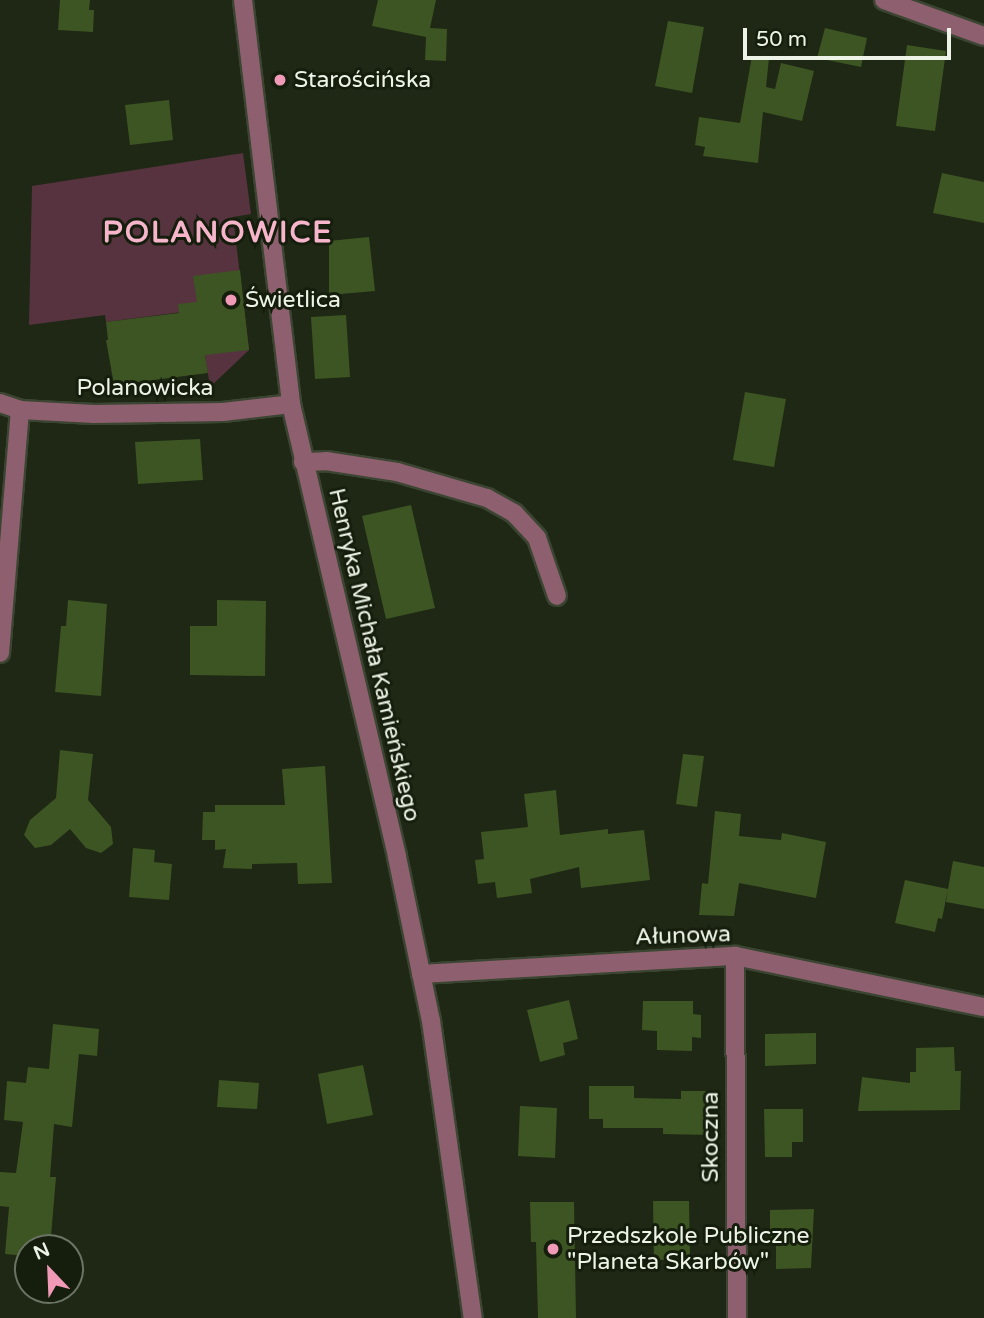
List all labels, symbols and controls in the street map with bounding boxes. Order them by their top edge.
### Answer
scale bar [746,14,954,58]
text: 50 m [756,27,807,52]
place label: Starościńska [294,66,431,94]
marker: Starościńska [272,72,288,88]
district label: POLANOWICE [104,215,332,251]
place label: Świetlica [245,286,341,314]
marker: Świetlica [223,292,239,308]
street label: Polanowicka [76,374,214,402]
street label: Henryka Michała Kamieńskiego [322,486,426,824]
street label: Ałunowa [635,921,731,951]
street label: Skoczna [697,1092,725,1182]
place label: Przedszkole Publiczne "Planeta Skarbów" [567,1222,810,1276]
north arrow [14,1234,84,1304]
text: N [30,1238,53,1265]
marker: Przedszkole Publiczne "Planeta Skarbów" [545,1241,561,1257]

